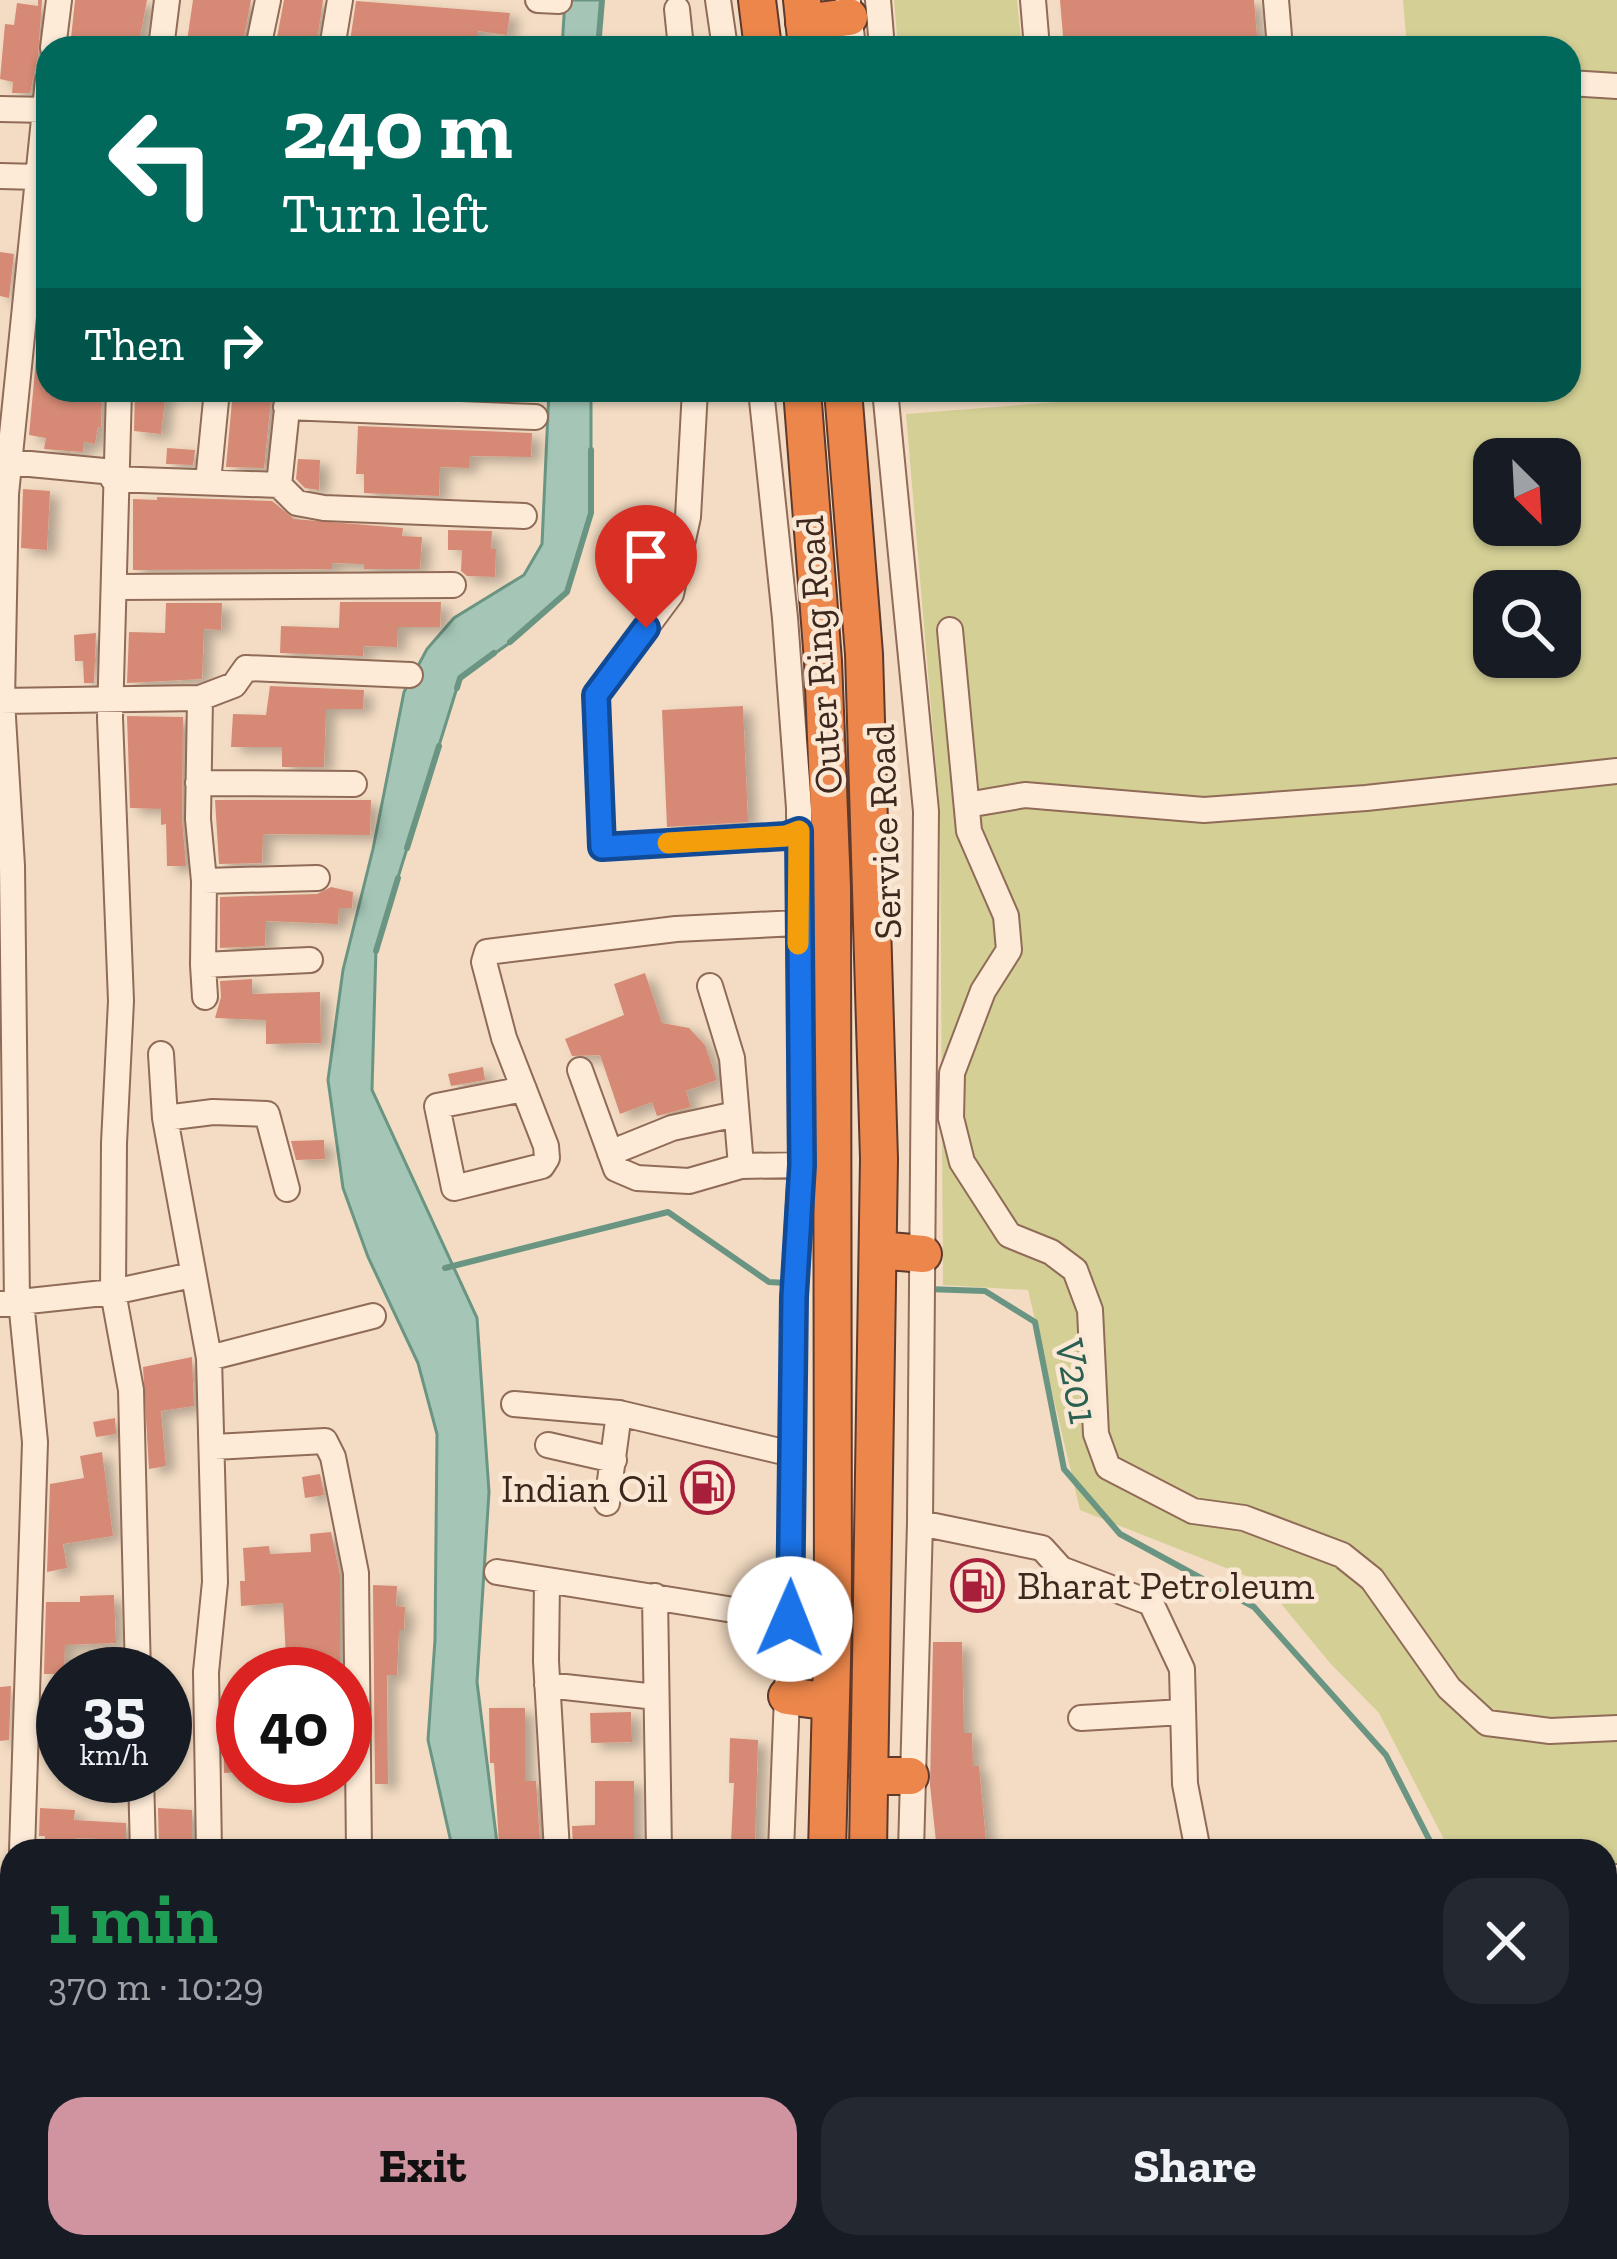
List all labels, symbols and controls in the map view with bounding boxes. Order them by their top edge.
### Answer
text: 240 m [282,79,513,180]
icon: left [84,84,240,240]
text: Turn left [282,181,489,246]
icon: right [208,312,274,378]
text: Then [84,318,184,372]
north arrow [1473,438,1581,546]
map controls [1473,438,1581,678]
pin [595,505,697,628]
street label: Outer Ring Road [786,514,852,796]
icon: arrive [613,523,679,589]
button: search [1473,570,1581,678]
street label: Service Road [857,724,911,940]
water label: V201 [1044,1334,1110,1428]
fuel station icon: Indian Oil [679,1460,735,1516]
place label: Indian Oil [501,1465,668,1512]
position arrow [727,1556,853,1682]
fuel station icon: Bharat Petroleum [950,1557,1006,1613]
place label: Bharat Petroleum [1017,1562,1315,1609]
speed limit sign: 40 [216,1647,372,1803]
text: 35 [82,1674,146,1746]
text: km/h [80,1737,148,1773]
text: 1 min [48,1875,218,1961]
button: close [1443,1878,1569,2004]
text: 370 m · 10:29 [48,1963,264,2010]
button: Exit [48,2097,797,2235]
button: Share [821,2097,1569,2235]

